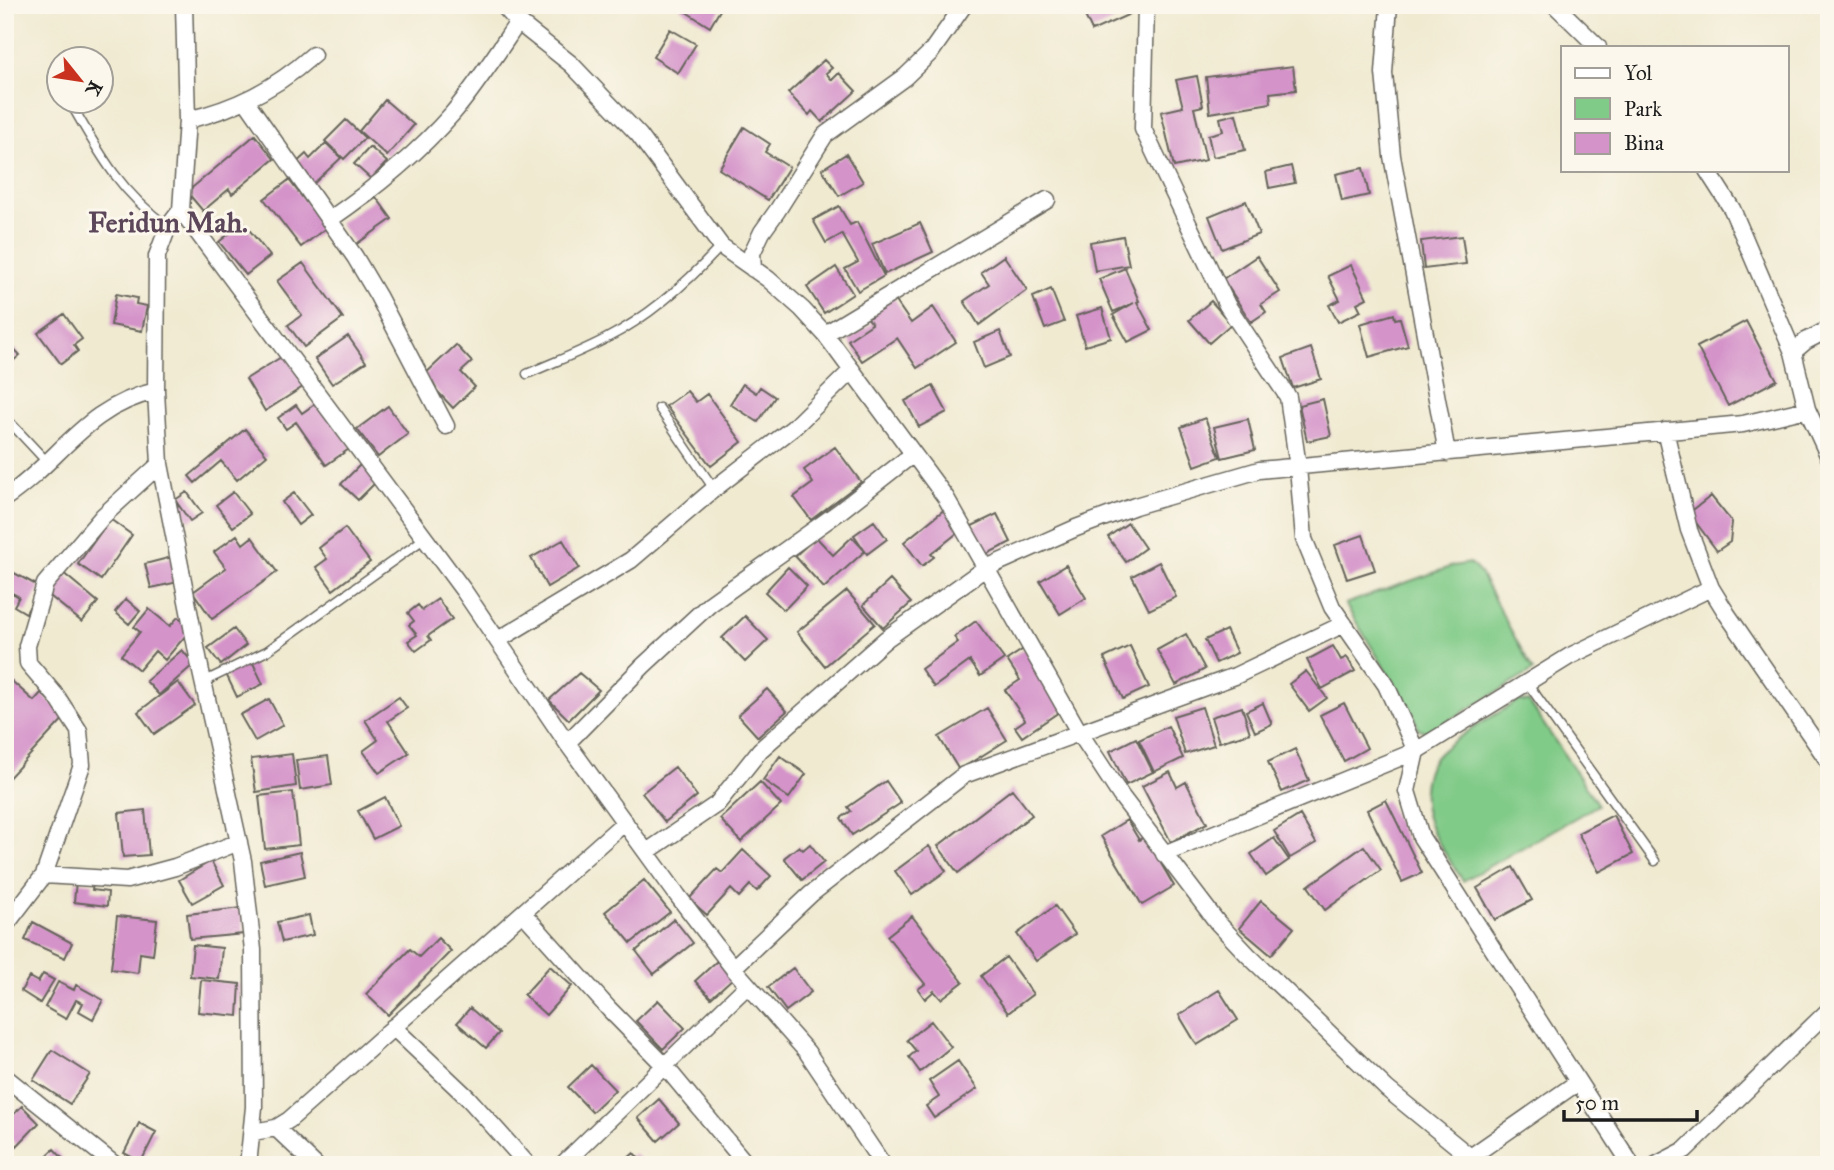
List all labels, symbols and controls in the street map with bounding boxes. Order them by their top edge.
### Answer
north arrow [46,46,116,116]
legend [1561,46,1788,172]
text: Yol [1624,60,1653,86]
text: K [80,77,108,101]
text: Park [1624,96,1662,122]
text: Bina [1624,130,1664,156]
district label: Feridun Mah. [88,205,248,240]
scale bar [1564,1079,1698,1123]
text: 50 m [1575,1090,1620,1116]

